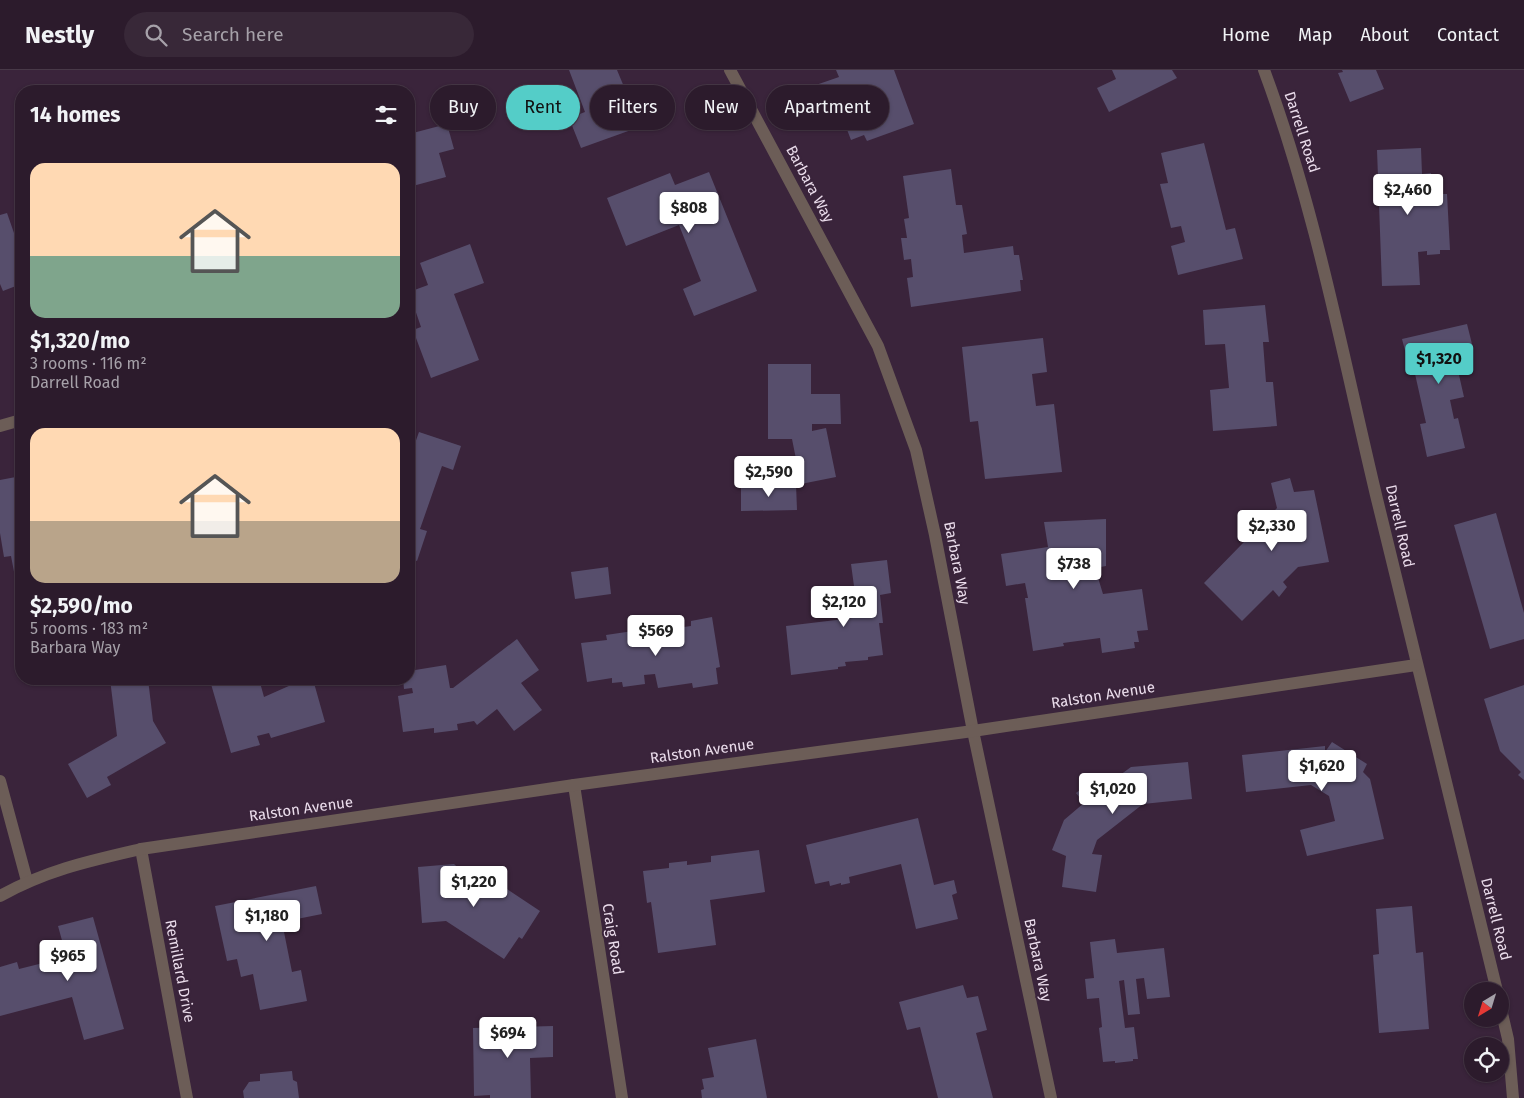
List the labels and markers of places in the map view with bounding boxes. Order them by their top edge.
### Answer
pin: $2,460 [1367,174,1449,216]
pin: $808 [659,191,719,234]
pin: $1,320 [1398,342,1480,385]
pin: $2,590 [728,456,810,498]
pin: $2,330 [1231,510,1313,552]
pin: $738 [1044,548,1104,590]
pin: $2,120 [803,586,885,628]
pin: $569 [626,614,686,657]
pin: $1,620 [1281,750,1363,792]
pin: $1,020 [1072,772,1154,815]
pin: $1,220 [433,866,515,908]
pin: $1,180 [226,900,308,942]
pin: $965 [38,940,98,982]
pin: $694 [478,1016,538,1059]

